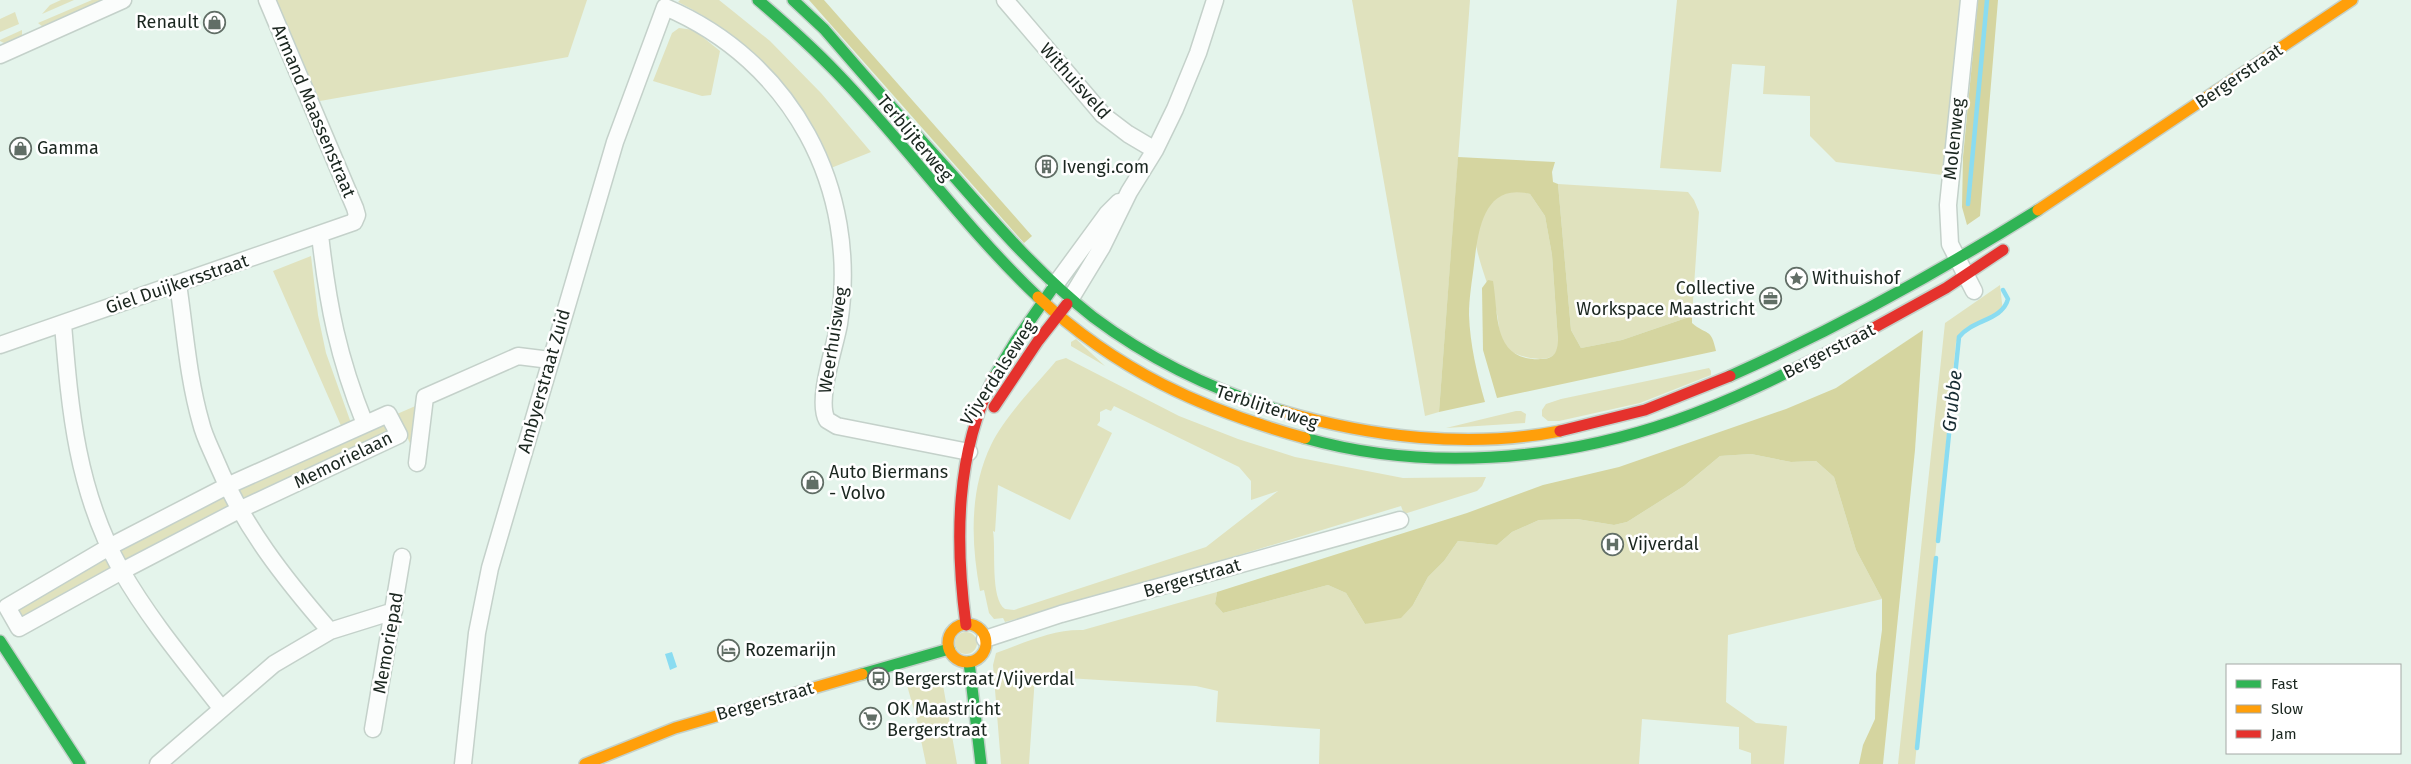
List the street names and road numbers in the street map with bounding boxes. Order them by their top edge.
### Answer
street label: Armand Maassenstraat [268,21,361,201]
street label: Withuisveld [1035,38,1115,124]
street label: Bergerstraat [2191,39,2287,113]
street label: Terblijterweg [872,90,958,186]
street label: Molenweg [1939,96,1969,181]
street label: Giel Duijkersstraat [103,249,252,319]
street label: Weerhuisweg [814,284,852,395]
street label: Ambyerstraat Zuid [513,306,575,456]
street label: Vijverdalseweg [956,316,1041,430]
street label: Bergerstraat [1779,318,1879,384]
street label: Terblijterweg [1213,380,1322,434]
street label: Memorielaan [290,427,396,493]
street label: Bergerstraat [1141,553,1244,602]
street label: Memoriepad [368,591,408,695]
street label: Bergerstraat [714,676,817,725]

